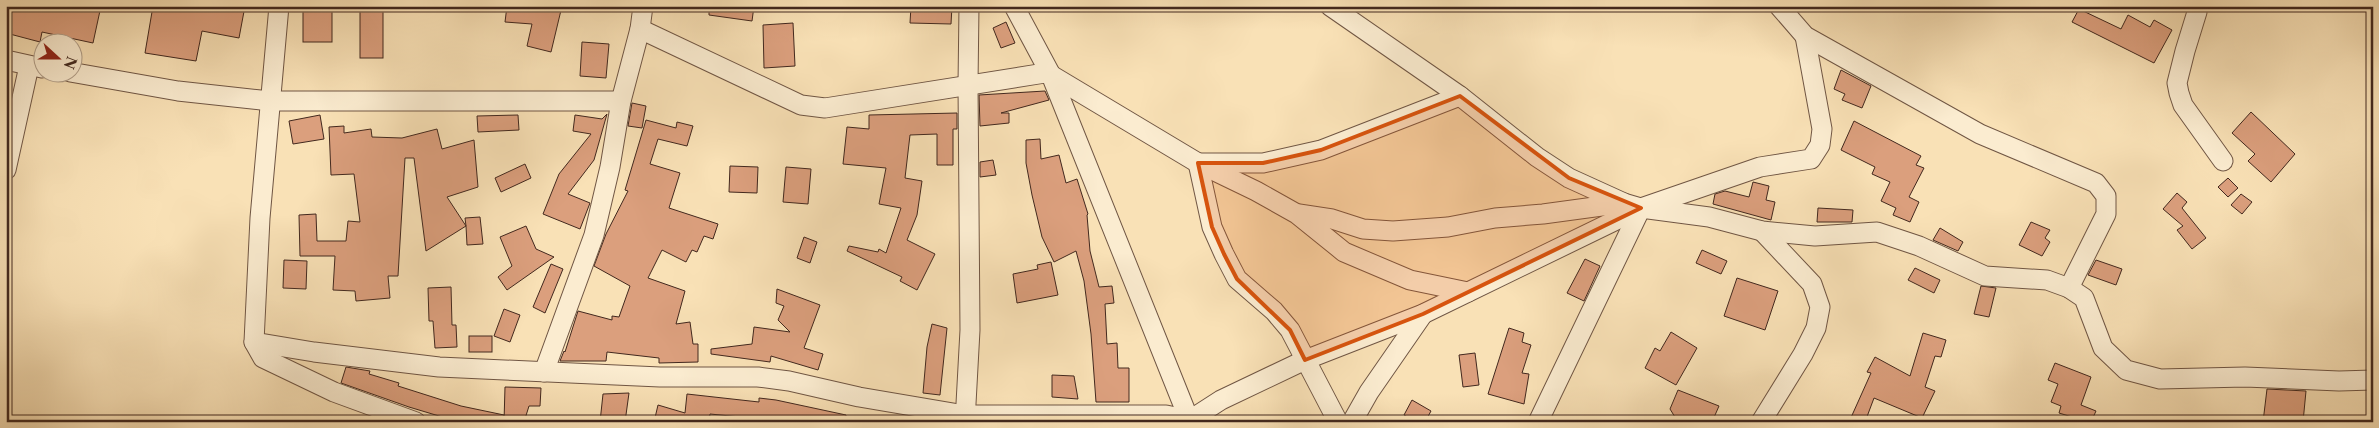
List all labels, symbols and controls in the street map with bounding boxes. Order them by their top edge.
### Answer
north arrow [32,32,82,82]
text: N [60,54,81,72]

